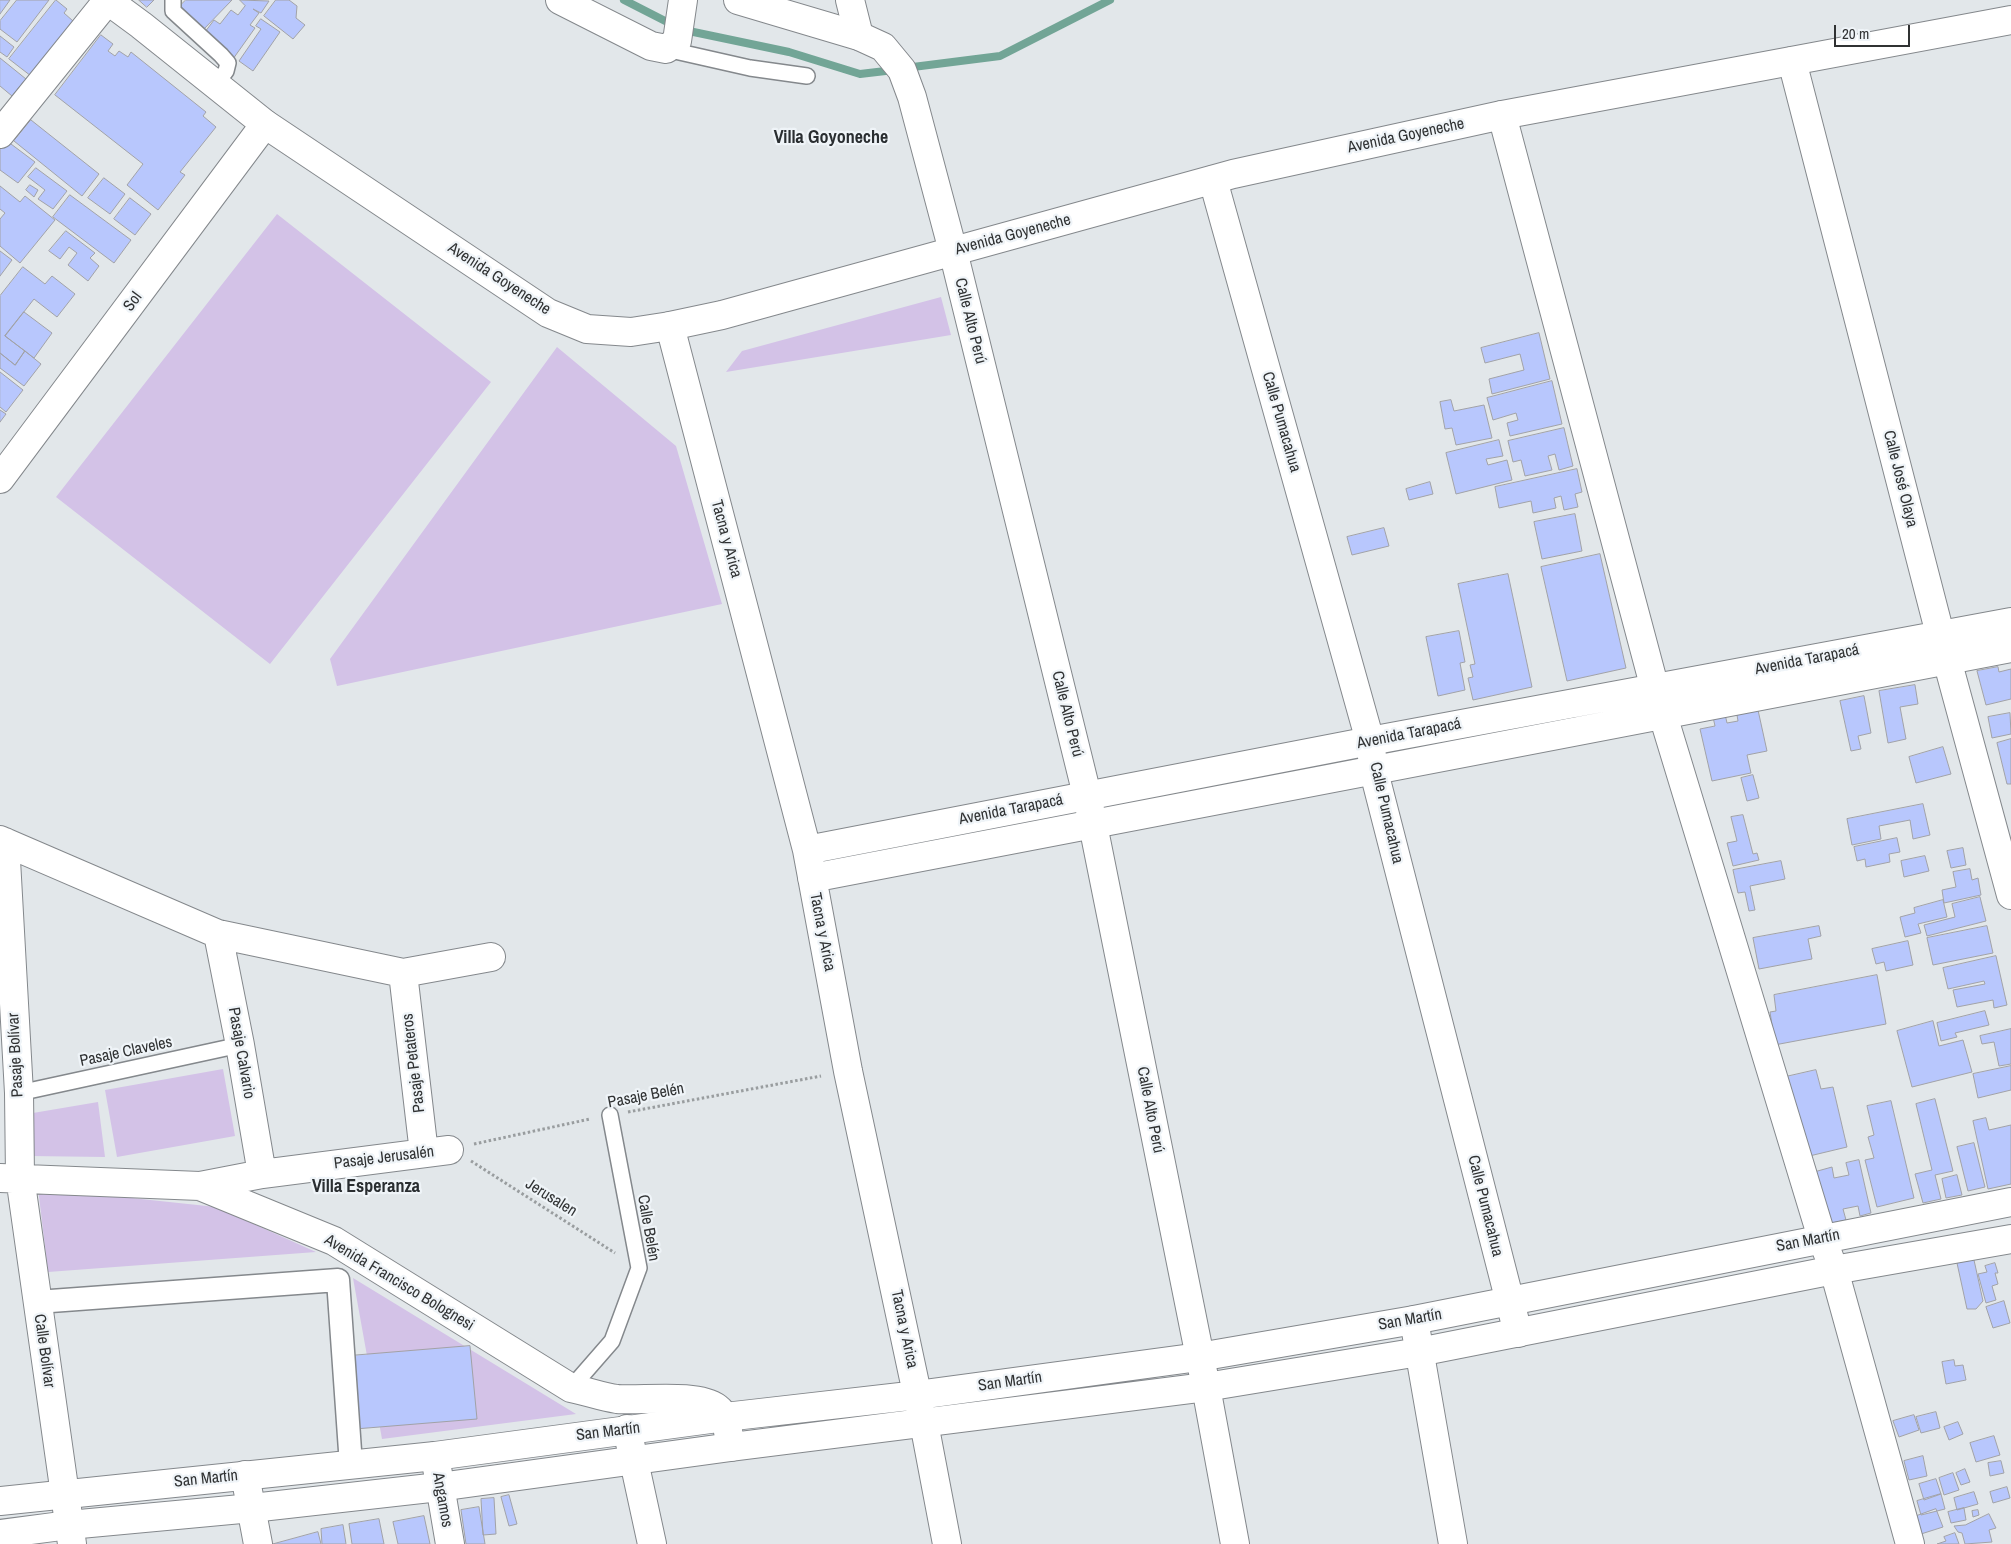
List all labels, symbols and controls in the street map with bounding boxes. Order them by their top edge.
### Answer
scale bar [1836,15,1912,47]
text: 20 m [1842,23,1869,44]
street label: Avenida Goyeneche [1346,114,1466,158]
district label: Villa Goyoneche [774,127,888,149]
street label: Avenida Goyeneche [953,210,1073,260]
street label: Avenida Goyeneche [444,239,554,319]
street label: Calle Alto Perú [950,276,990,366]
street label: Sol [120,289,146,315]
street label: Calle Pumacahua [1258,370,1304,474]
street label: Calle José Olaya [1879,429,1921,529]
street label: Tacna y Arica [706,498,746,580]
street label: Avenida Tarapacá [1753,640,1861,680]
street label: Calle Alto Perú [1047,669,1087,759]
street label: Avenida Tarapacá [1355,714,1463,754]
street label: Calle Pumacahua [1365,760,1407,866]
street label: Avenida Tarapacá [957,790,1065,830]
street label: Tacna y Arica [805,891,839,973]
street label: Pasaje Calvario [224,1006,258,1100]
street label: Pasaje Bolívar [4,1012,28,1098]
street label: Pasaje Petateros [398,1012,430,1114]
street label: Pasaje Claveles [78,1033,174,1071]
street label: Calle Alto Perú [1132,1065,1168,1155]
street label: Pasaje Belén [606,1079,686,1113]
street label: Pasaje Jerusalén [333,1142,435,1174]
street label: Calle Pumacahua [1463,1153,1507,1259]
street label: Jerusalen [522,1175,580,1221]
district label: Villa Esperanza [312,1176,420,1198]
street label: Calle Belén [633,1193,663,1263]
street label: San Martín [1775,1225,1841,1257]
street label: Avenida Francisco Bolognesi [321,1231,477,1335]
street label: Tacna y Arica [886,1288,922,1370]
street label: San Martín [1377,1305,1443,1335]
street label: Calle Bolívar [29,1313,59,1389]
street label: San Martín [977,1368,1043,1396]
street label: San Martín [575,1419,641,1445]
street label: San Martín [173,1466,239,1492]
street label: Angamos [428,1471,456,1529]

